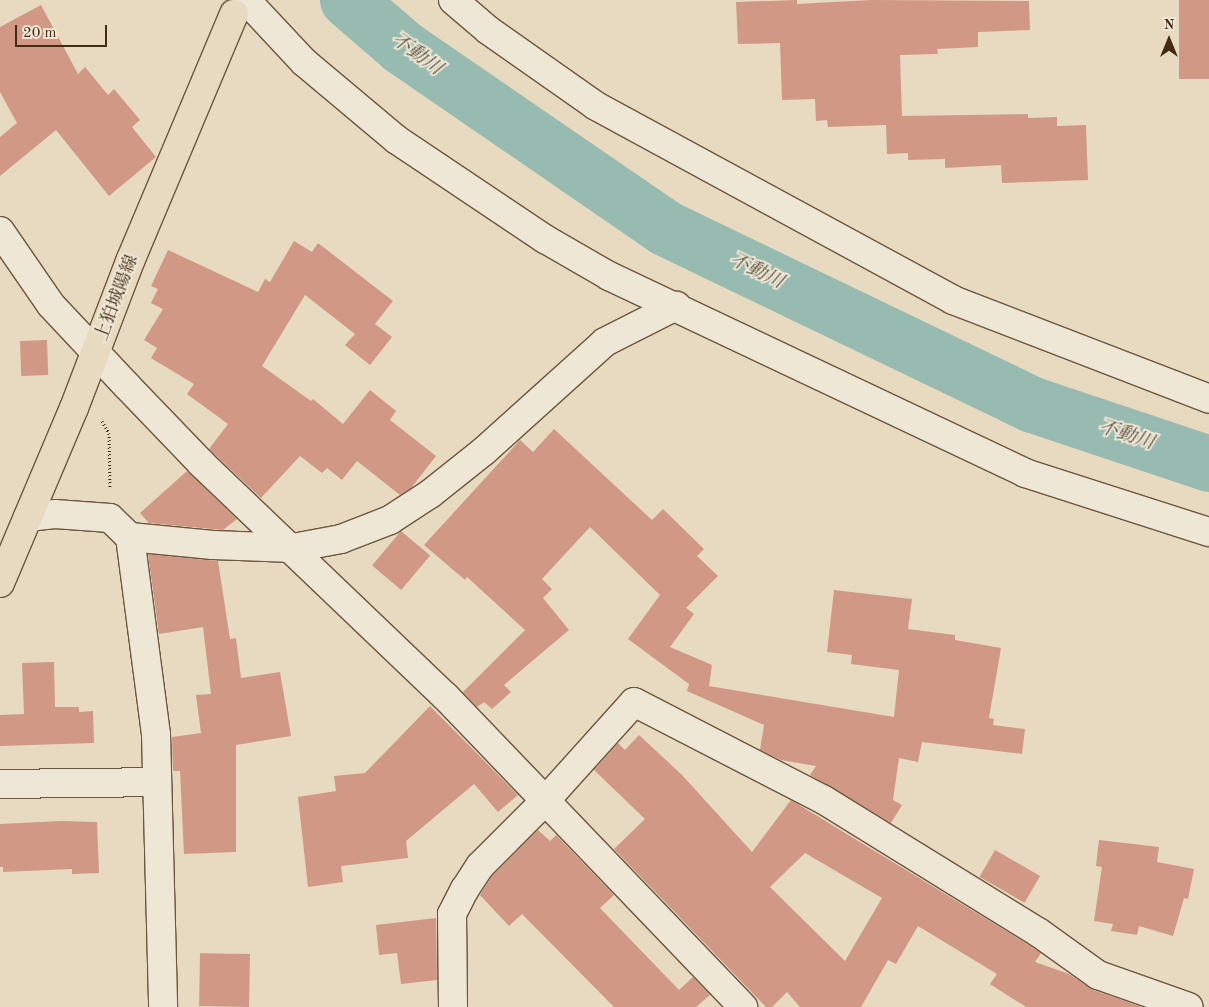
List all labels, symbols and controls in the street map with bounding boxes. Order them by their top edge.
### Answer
scale bar [18,15,110,47]
north arrow [1144,15,1194,65]
text: N [1164,18,1174,32]
text: 20 m [23,26,57,41]
water label: 不動川 [386,29,446,81]
water label: 不動川 [725,249,787,295]
street label: 上狛城陽線 [91,252,143,344]
water label: 不動川 [1095,416,1157,456]

